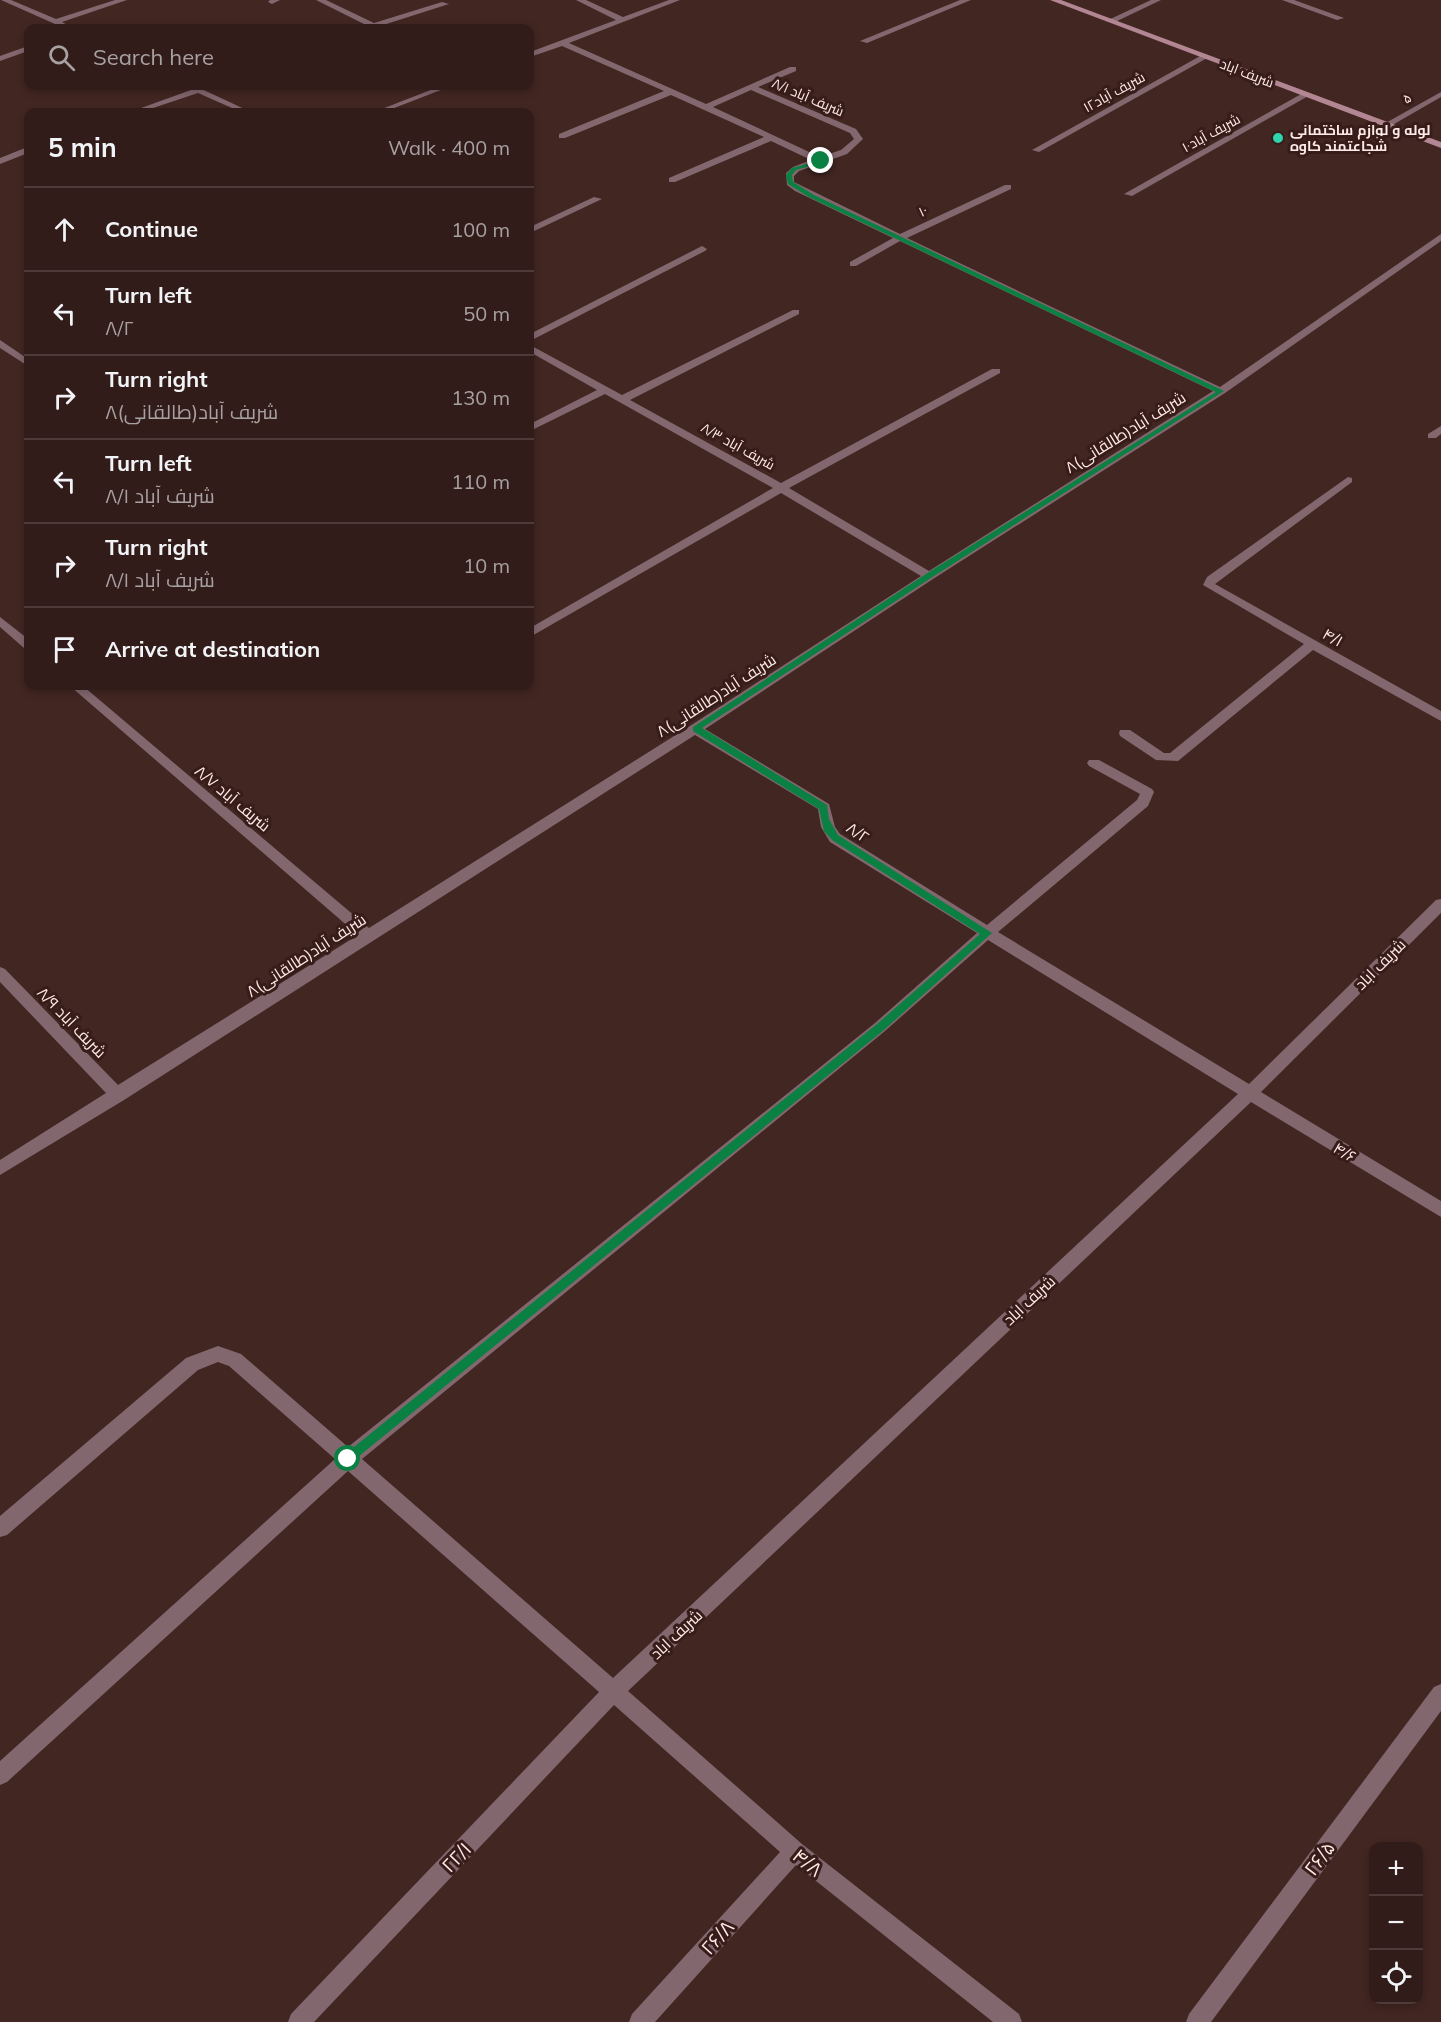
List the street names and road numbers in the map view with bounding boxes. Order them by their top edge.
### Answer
street label: شریف اباد [1218,55,1276,91]
street label: شریف آباد۱۲ [1080,68,1148,116]
street label: شریف آباد ۸/۱ [769,74,847,120]
street label: ۵ [1399,88,1415,108]
street label: شریف آباد۱۰ [1179,110,1243,156]
street label: ۱۰ [916,201,930,221]
street label: ۸شریف آباد(طالقانی) [1061,387,1190,478]
street label: شریف آباد ۸/۳ [698,418,778,474]
street label: ۴/۱ [1319,623,1347,651]
street label: ۸شریف آباد(طالقانی) [652,649,780,742]
street label: شریف آباد ۸/۷ [191,761,275,835]
street label: ۸/۲ [843,817,873,847]
street label: ۸شریف آباد(طالقانی) [242,909,370,1002]
street label: شریف اباد [1350,934,1410,994]
street label: شریف آباد ۸/۹ [33,982,111,1062]
street label: ۴/۶ [1330,1138,1360,1166]
street label: شریف اباد [999,1271,1059,1329]
street label: شریف اباد [646,1605,706,1663]
street label: ۲۲/۱ [436,1836,476,1878]
street label: ۲۶/۵ [1298,1836,1340,1880]
street label: ۴/۸ [788,1842,828,1882]
street label: ۲۶/۸ [695,1914,739,1960]

